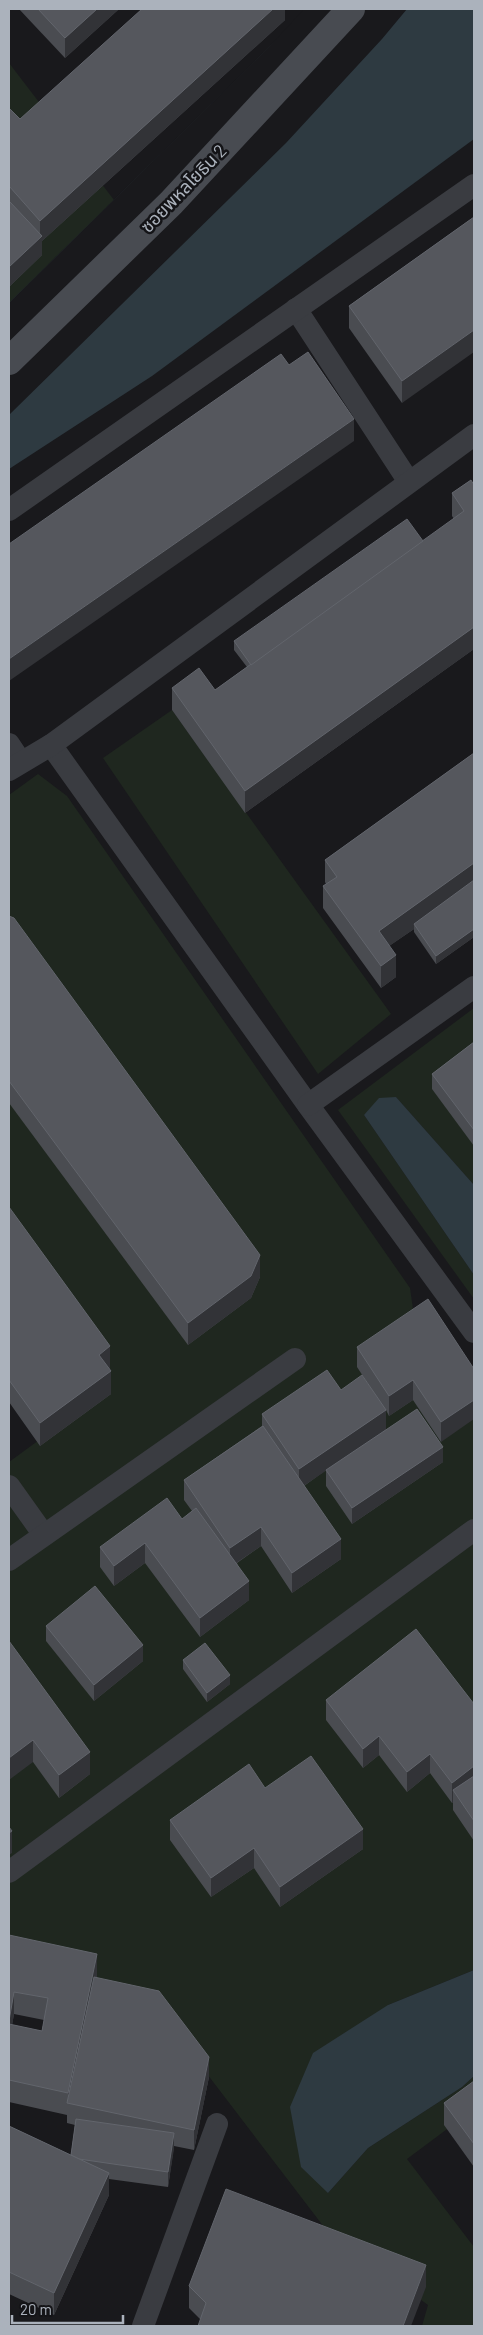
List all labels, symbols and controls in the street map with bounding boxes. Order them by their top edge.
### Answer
street label: ซอยพหลโยธิน 2 [135,139,231,237]
scale bar [12,2292,124,2324]
text: 20 m [20,2300,52,2318]

